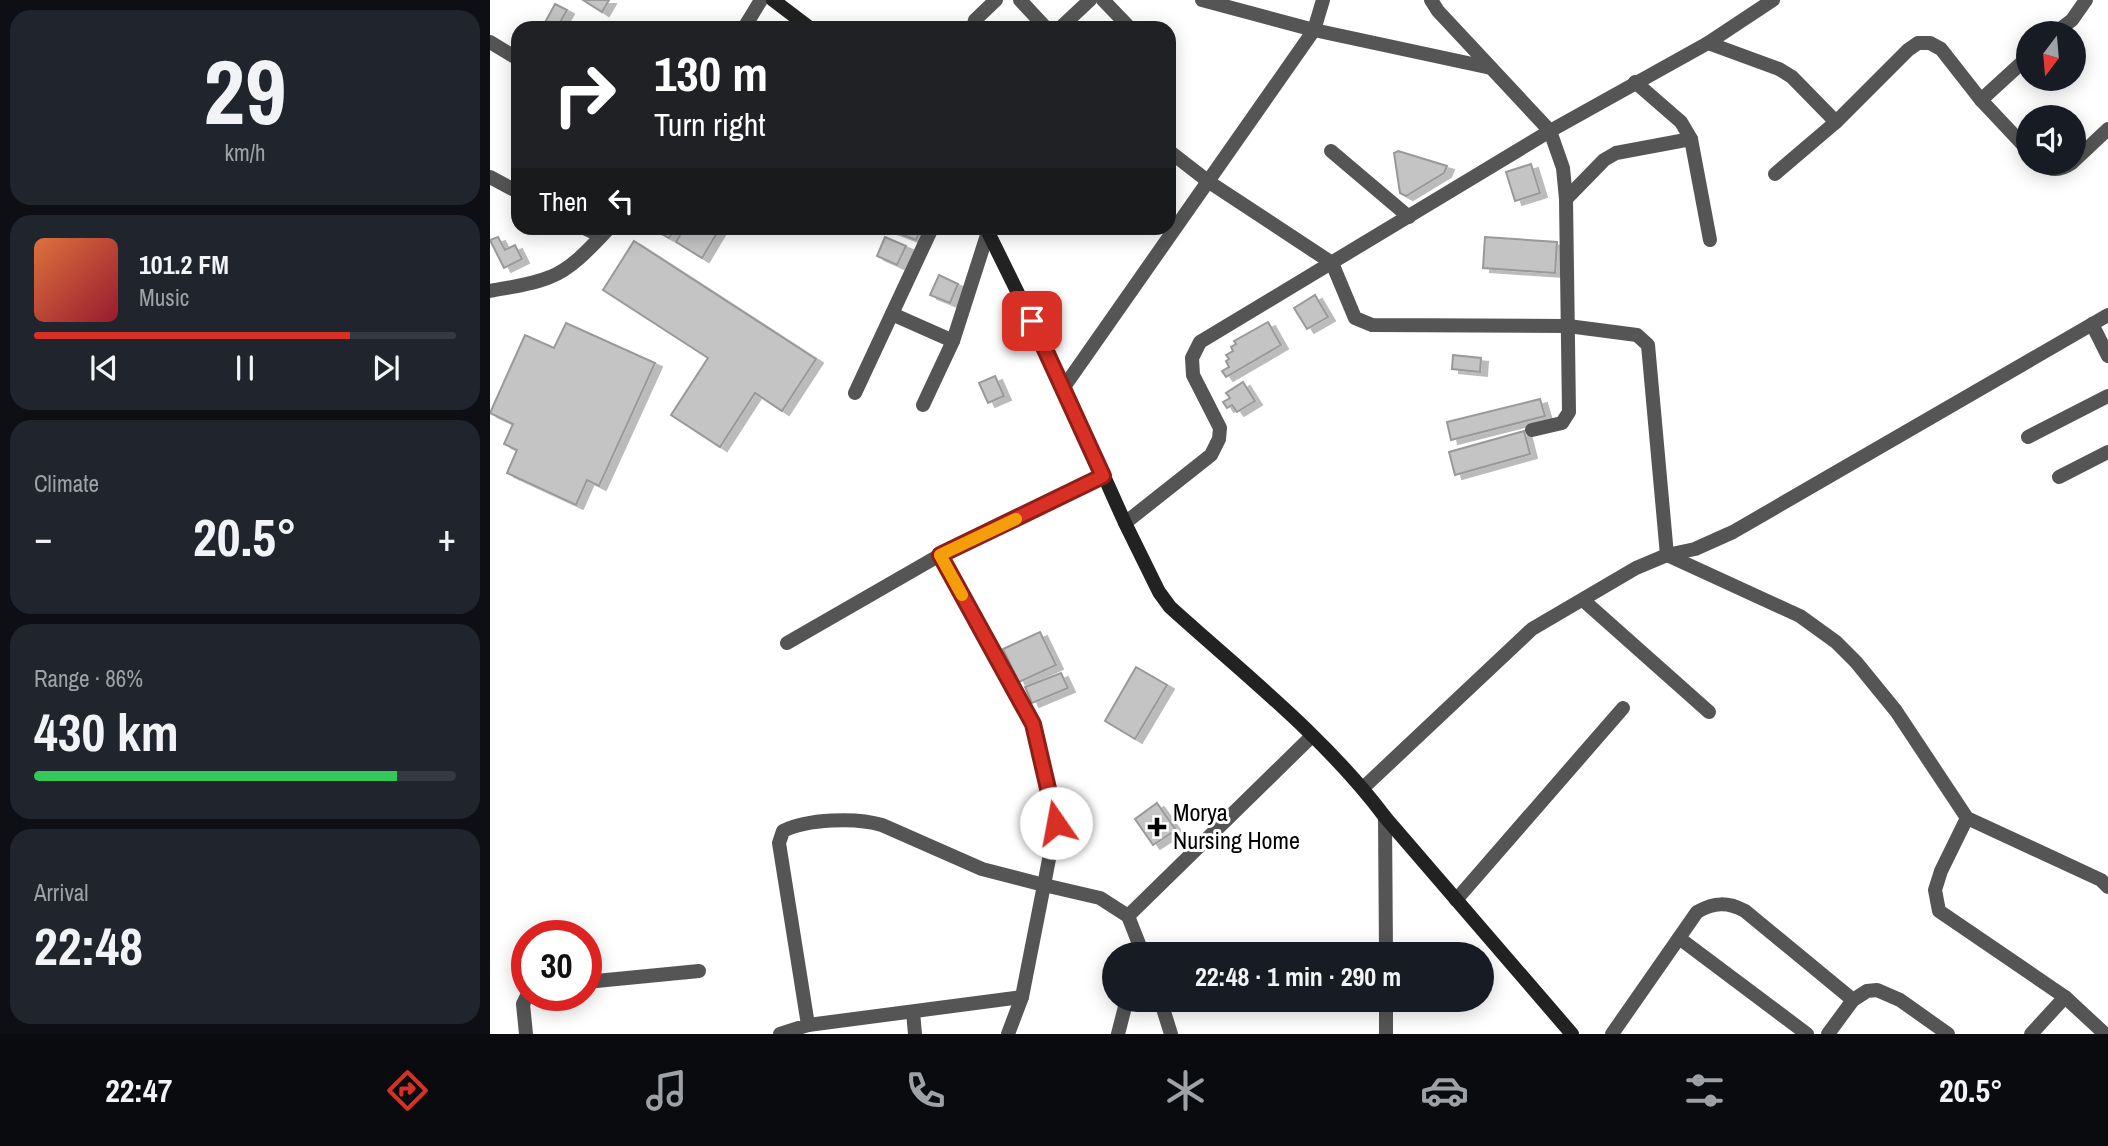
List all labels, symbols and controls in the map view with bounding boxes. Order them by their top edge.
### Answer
north arrow [2016,21,2086,91]
map controls [2016,21,2086,175]
text: 29 [204,30,287,152]
text: 130 m [654,40,768,106]
icon: right [539,49,630,140]
text: Turn right [654,103,766,146]
button: sound [2016,105,2086,175]
text: km/h [225,137,265,168]
icon: left [602,182,640,220]
text: Then [539,184,588,219]
text: 101.2 FM [139,247,229,282]
text: Music [139,282,189,313]
pin [1002,291,1062,351]
icon: arrive [1013,302,1051,340]
icon: previous [85,349,123,387]
icon: pause [226,349,264,387]
icon: next [367,349,405,387]
text: Climate [34,468,99,499]
text: 20.5° [193,502,297,572]
text: − [34,512,52,563]
text: + [438,512,456,563]
text: Range · 86% [34,663,143,694]
text: 430 km [34,697,179,767]
position arrow [1019,786,1093,860]
place label: Morya Nursing Home [1173,796,1300,856]
marker: Morya Nursing Home [1147,817,1167,837]
text: Arrival [34,877,89,908]
text: 22:48 [34,911,143,981]
speed limit sign: 30 [511,920,602,1011]
text: 22:48 · 1 min · 290 m [1195,959,1401,994]
icon: directions [383,1066,432,1115]
icon: music [642,1066,691,1115]
icon: phone [901,1066,950,1115]
icon: climate [1161,1066,1210,1115]
icon: car [1420,1066,1469,1115]
icon: filters [1680,1066,1729,1115]
text: 22:47 [105,1069,172,1112]
text: 20.5° [1939,1069,2003,1112]

